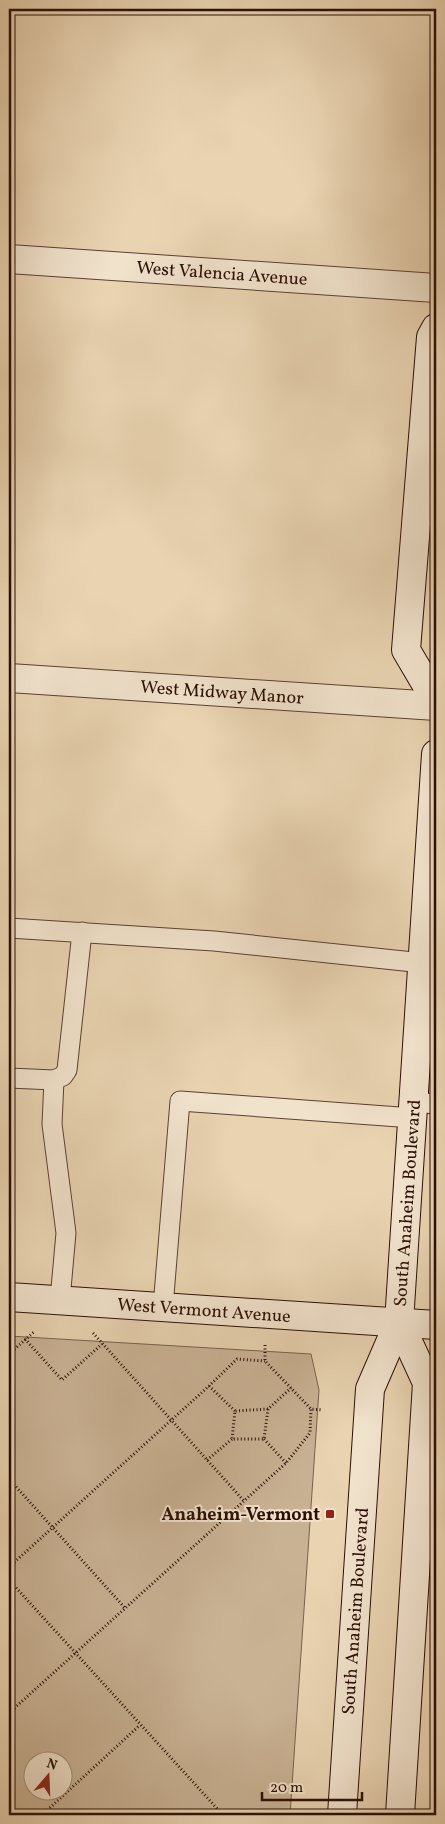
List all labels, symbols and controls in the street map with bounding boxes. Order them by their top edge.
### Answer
street label: West Valencia Avenue [135,256,308,293]
street label: West Midway Manor [139,675,305,712]
street label: South Anaheim Boulevard [389,1099,428,1308]
street label: West Vermont Avenue [116,1293,292,1330]
place label: Anaheim-Vermont [162,1503,320,1528]
street label: South Anaheim Boulevard [337,1507,376,1716]
marker: Anaheim-Vermont [324,1508,336,1520]
north arrow [22,1752,72,1802]
text: N [44,1754,60,1776]
scale bar [262,1769,362,1801]
text: 20 m [270,1778,303,1799]

